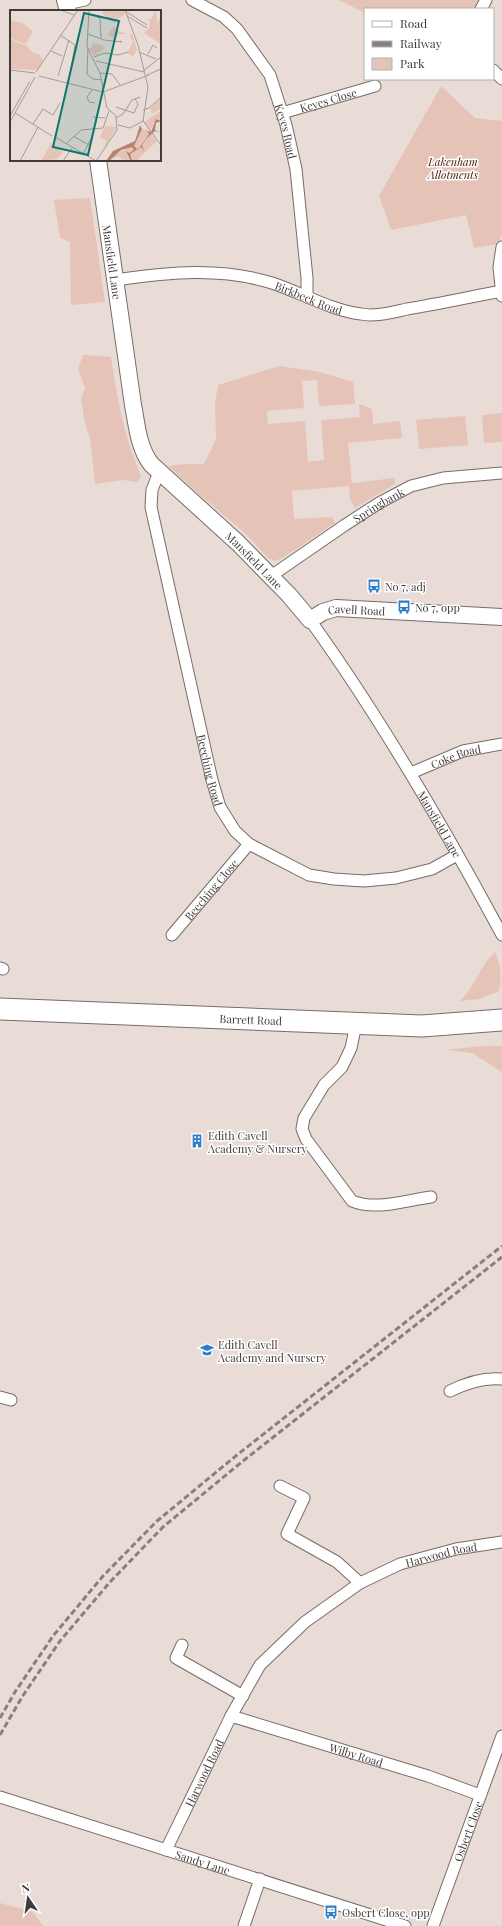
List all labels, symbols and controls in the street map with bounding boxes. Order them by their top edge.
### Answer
legend [364,8,494,80]
inset map [10,10,161,161]
text: Road [400,15,427,31]
text: Railway [400,35,442,51]
text: Park [400,55,425,71]
street label: Keyes Close [298,84,359,115]
street label: Keyes Road [272,102,301,161]
park label: Lakenham Allotments [427,154,479,182]
street label: Mansfield Lane [100,224,125,301]
street label: Birkbeck Road [273,277,345,317]
street label: Springbank [350,484,407,526]
street label: Mansfield Lane [223,528,287,592]
bus stop icon: No 7, adj [366,578,382,594]
place label: No 7, adj [385,579,426,594]
bus stop icon: No 7, opp [396,599,412,615]
street label: Cavell Road [326,600,386,618]
place label: No 7, opp [415,600,460,615]
street label: Beeching Road [195,733,227,808]
street label: Coke Road [428,740,482,771]
street label: Mansfield Lane [415,788,466,861]
street label: Beeching Close [181,855,241,923]
street label: Barrett Road [219,1010,283,1028]
place label: Edith Cavell Academy & Nursery [207,1128,308,1156]
building icon: Edith Cavell Academy & Nursery [189,1133,205,1149]
place label: Edith Cavell Academy and Nursery [217,1337,327,1365]
school or university icon: Edith Cavell Academy and Nursery [199,1342,215,1358]
street label: Harwood Road [404,1538,479,1570]
street label: Harwood Road [181,1736,227,1809]
street label: Wilby Road [327,1739,386,1770]
street label: Osbert Close [450,1798,485,1863]
street label: Sandy Lane [174,1846,233,1877]
north arrow [8,1878,48,1918]
text: N [20,1880,31,1896]
bus stop icon: Osbert Close, opp [323,1904,339,1920]
place label: Osbert Close, opp [342,1905,430,1920]

